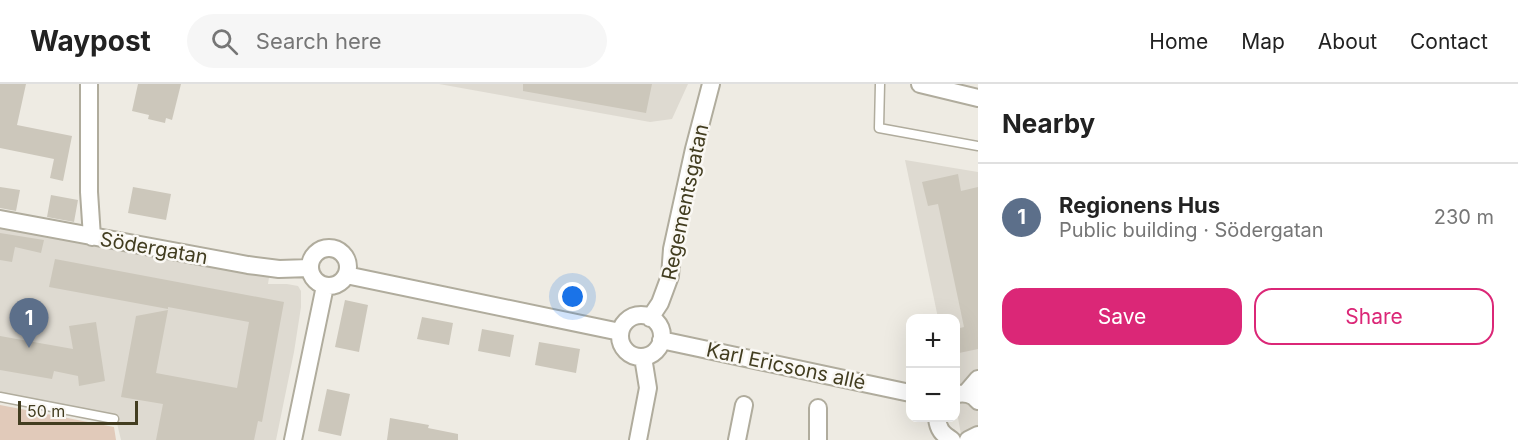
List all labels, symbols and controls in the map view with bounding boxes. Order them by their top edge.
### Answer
search box [187,14,607,68]
text: Waypost [30,24,151,58]
icon: search [208,25,241,58]
text: Search here [256,28,382,54]
text: Home [1149,29,1208,54]
text: Map [1241,29,1285,54]
text: About [1318,29,1377,54]
text: Contact [1410,29,1488,54]
text: Nearby [1002,108,1095,139]
street label: Regementsgatan [657,122,713,282]
text: Regionens Hus [1059,192,1220,218]
text: 1 [1017,205,1026,229]
text: 230 m [1434,205,1494,229]
text: Public building · Södergatan [1059,218,1324,242]
street label: Södergatan [98,227,210,269]
your location [558,282,587,311]
button: Save [1002,288,1242,345]
button: Share [1254,288,1494,345]
pin: 1 [9,298,48,348]
map controls [906,314,960,422]
button: + [906,314,960,368]
street label: Karl Ericsons allé [704,337,868,395]
button: − [906,368,960,422]
scale bar [18,398,138,426]
text: 50 m [27,401,65,421]

